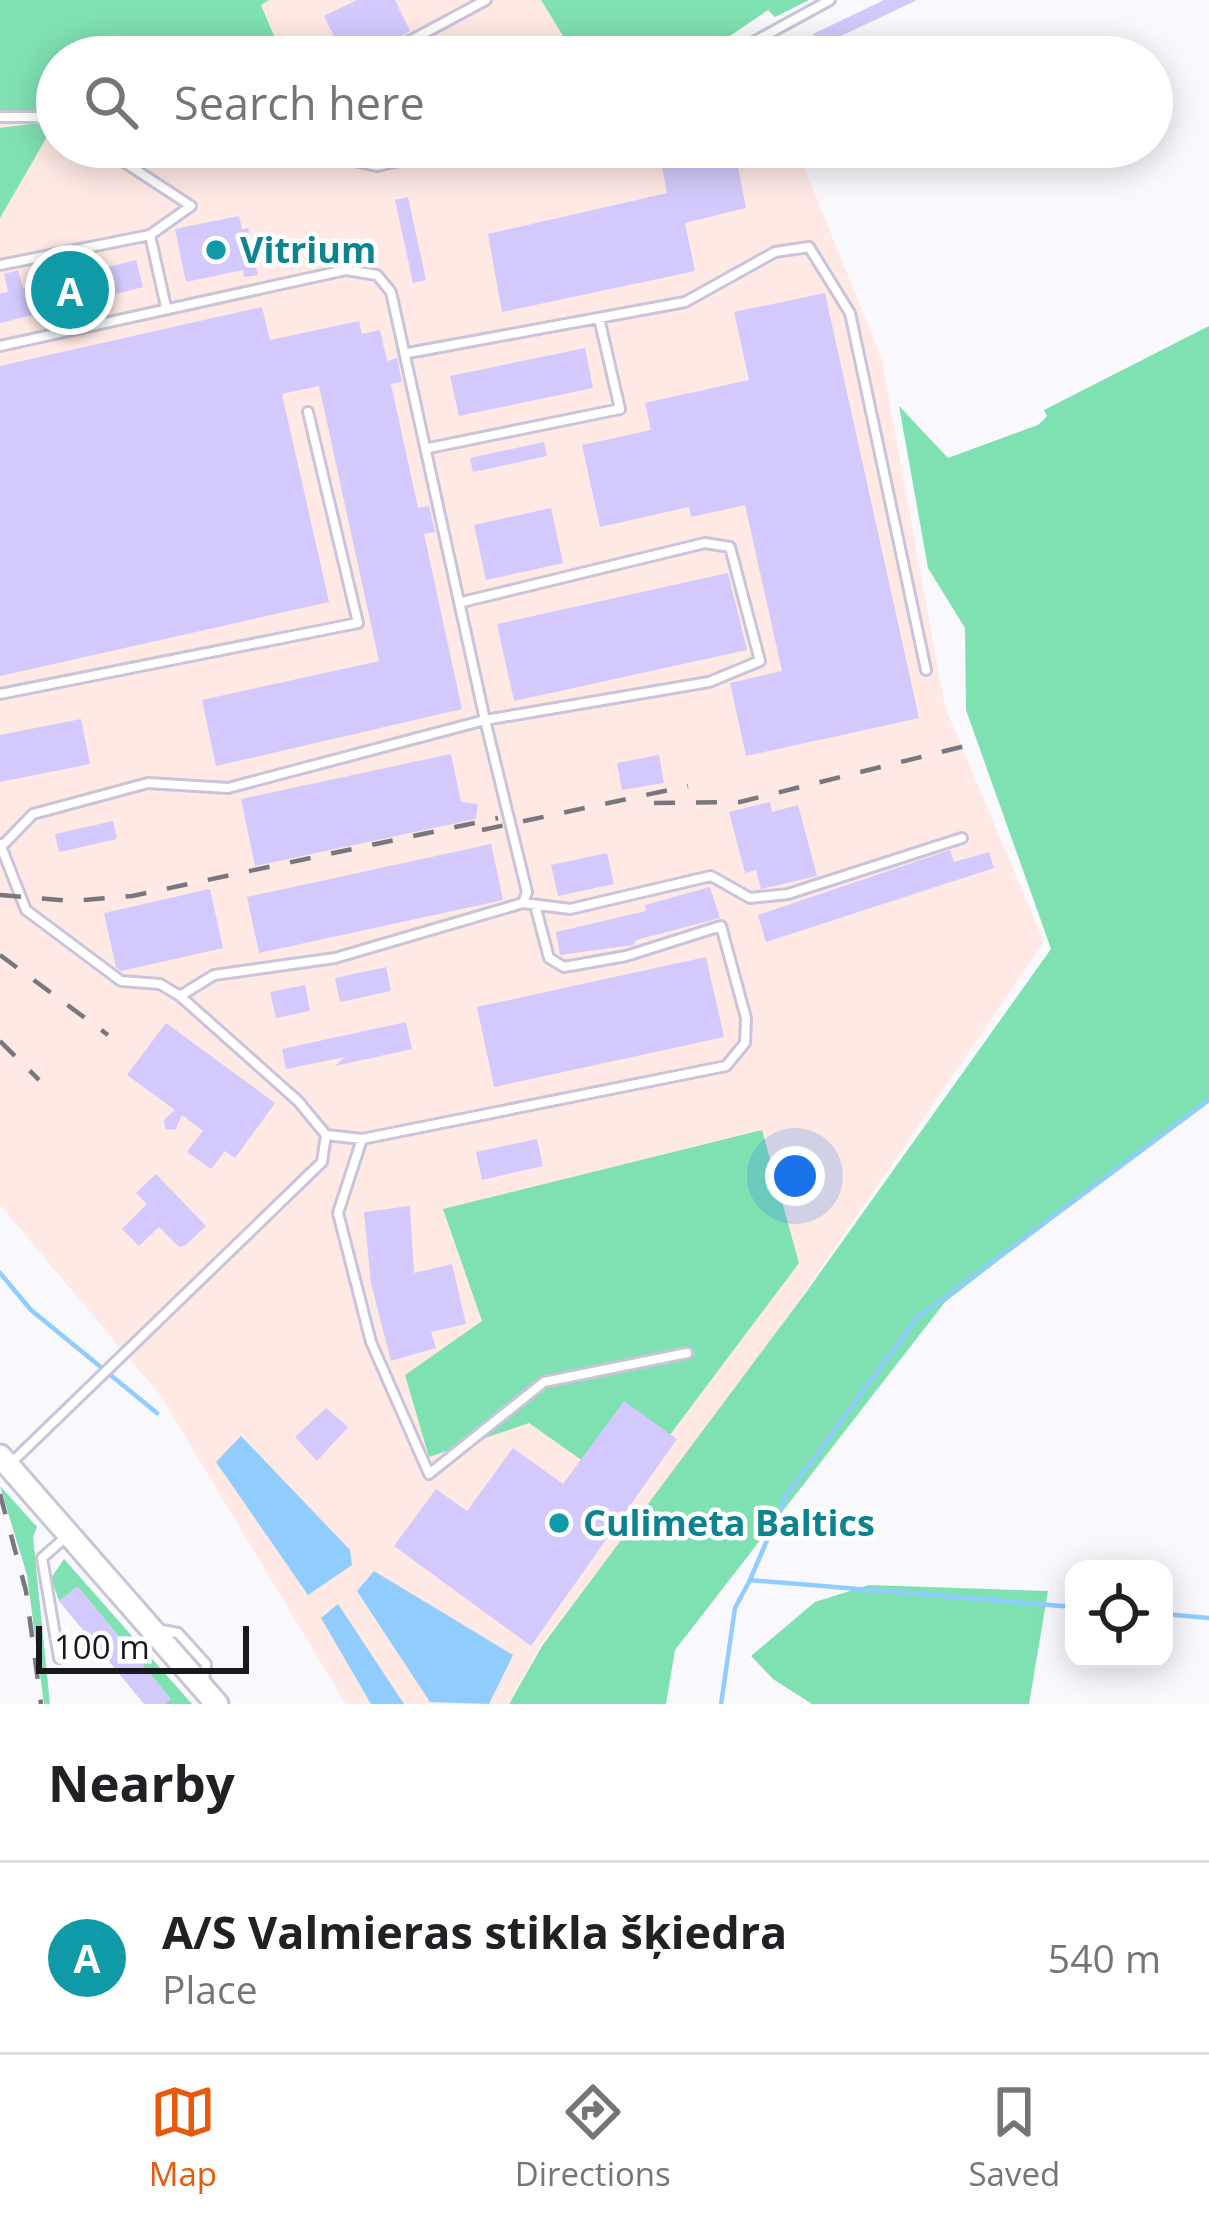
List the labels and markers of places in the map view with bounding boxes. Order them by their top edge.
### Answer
place label: Vitrium [240,225,376,274]
marker: Vitrium [203,237,229,263]
pin: A [31,245,109,335]
place label: Culimeta Baltics [583,1498,875,1547]
marker: Culimeta Baltics [546,1510,572,1536]

